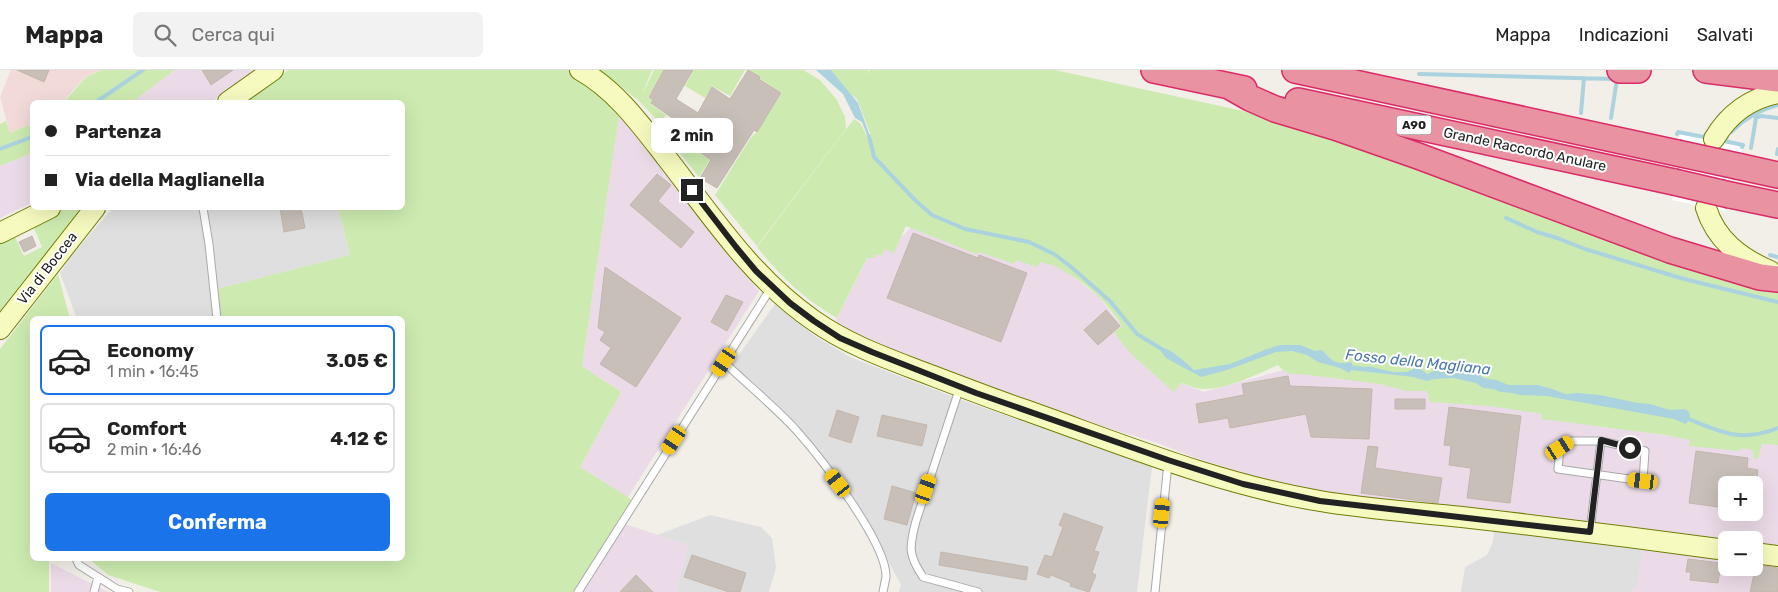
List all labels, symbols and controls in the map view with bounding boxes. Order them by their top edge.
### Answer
search box [133,12,483,57]
text: Mappa [25,21,103,49]
icon: search [151,21,179,49]
text: Cerca qui [191,23,275,46]
text: Mappa [1495,24,1551,46]
text: Indicazioni [1579,24,1669,46]
text: Salvati [1697,24,1753,46]
road number: A90 [1396,116,1432,134]
callout: 2 min [651,118,733,152]
text: Partenza [75,120,162,143]
street label: Grande Raccordo Anulare [1442,124,1608,175]
text: 2 min [670,126,714,145]
text: Via della Maglianella [75,168,265,191]
route end [681,179,703,201]
street label: Via di Boccea [14,229,81,308]
icon: car [47,338,92,383]
text: Economy [107,339,194,362]
car [709,345,738,379]
water label: Fosso della Magliana [1345,345,1492,379]
text: 3.05 € [326,349,388,372]
text: 1 min · 16:45 [107,362,199,381]
icon: car [47,416,92,461]
text: Comfort [107,417,187,440]
car [659,423,688,457]
text: 4.12 € [330,427,388,450]
car [1543,434,1576,462]
route start [1619,437,1641,459]
text: 2 min · 16:46 [107,440,201,459]
car [822,467,853,499]
car [914,472,937,506]
car [1627,472,1658,490]
map controls [1718,476,1763,576]
button: + [1718,476,1763,521]
button: Conferma [45,493,390,551]
car [1152,497,1171,529]
button: − [1718,531,1763,576]

